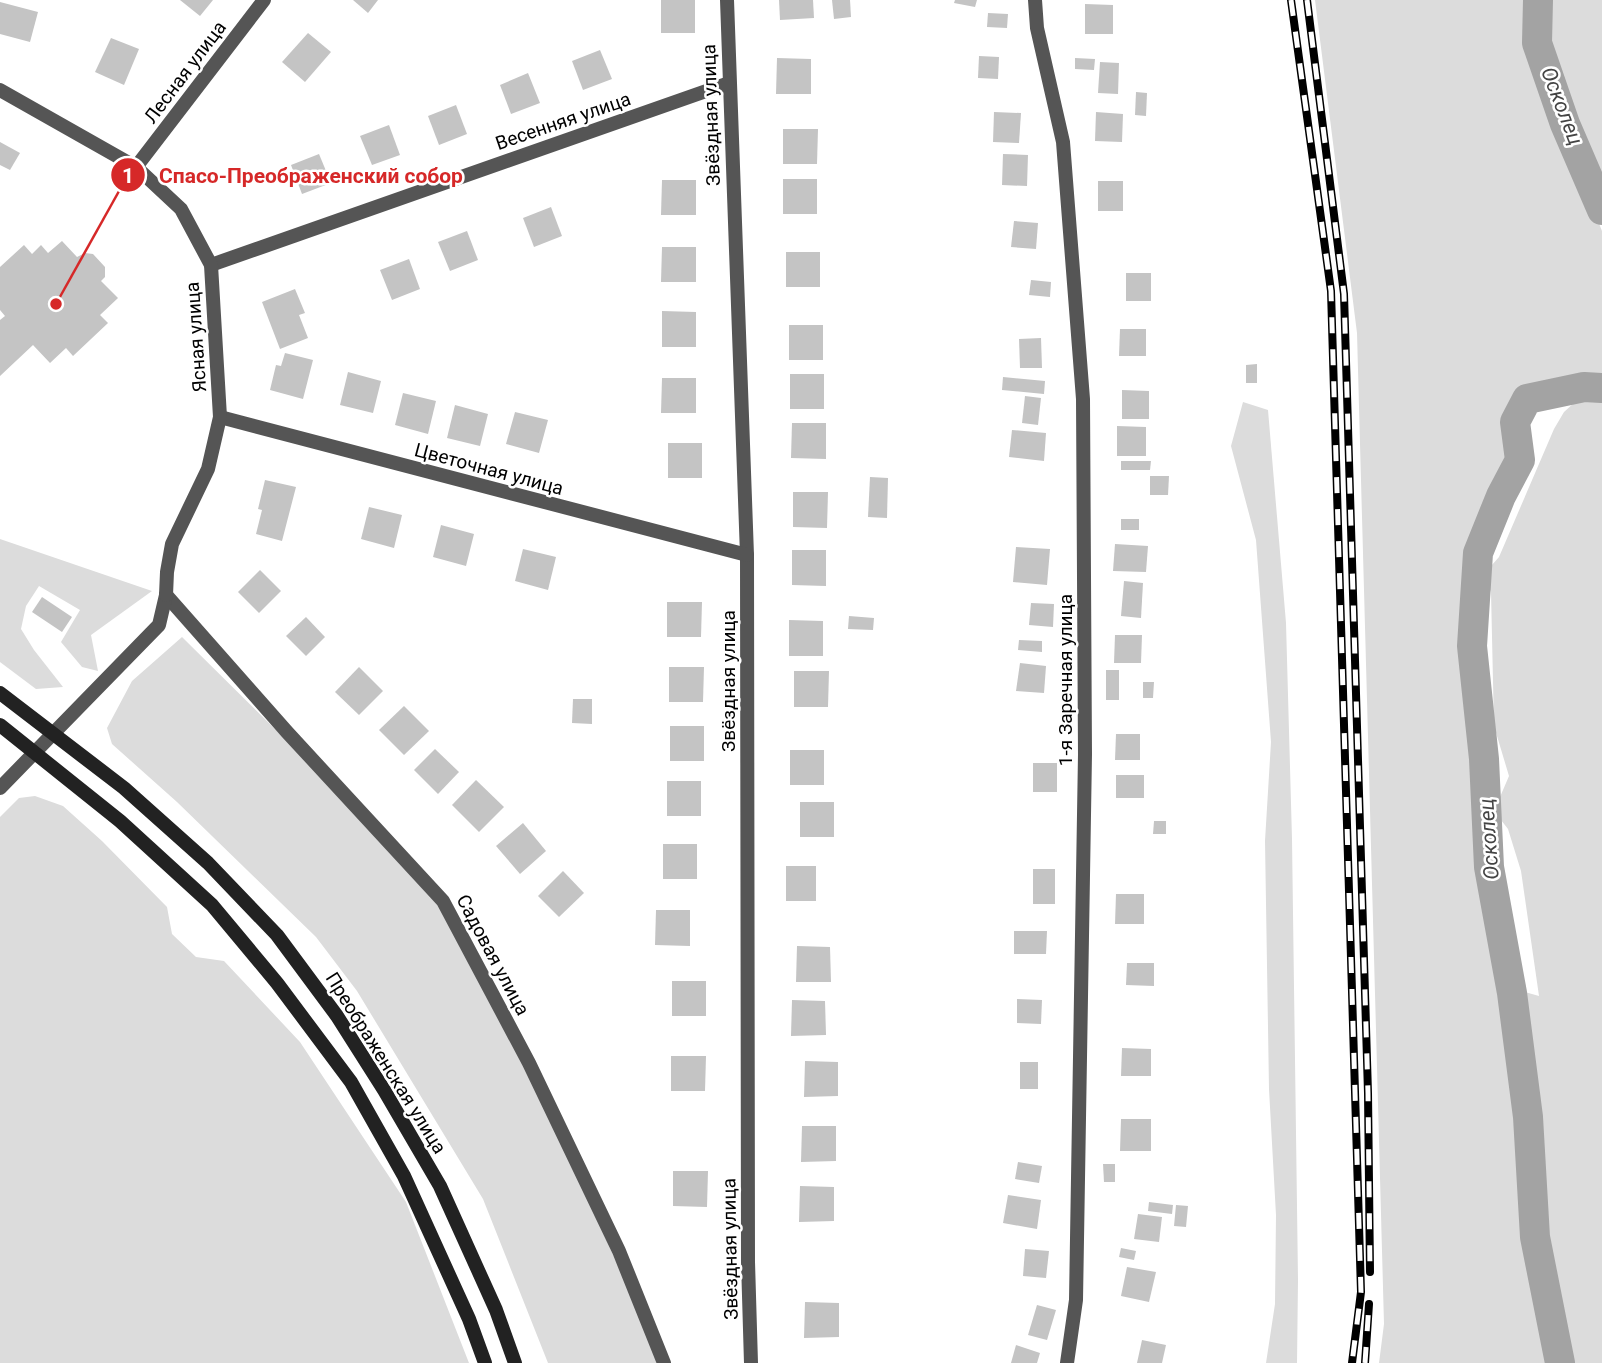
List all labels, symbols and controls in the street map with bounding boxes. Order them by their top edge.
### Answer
street label: Лесная улица [139,16,231,128]
street label: Звёздная улица [697,44,725,186]
water label: Осколец [1536,64,1588,148]
street label: Весенняя улица [492,87,634,155]
callout: Спасо-Преображенский собор [110,154,477,196]
text: 1 [122,164,134,188]
text: Спасо-Преображенский собор [159,164,463,188]
street label: Ясная улица [181,281,211,393]
street label: Цветочная улица [412,438,566,500]
street label: 1-я Заречная улица [1054,594,1077,766]
street label: Звёздная улица [717,610,740,752]
water label: Осколец [1474,797,1504,881]
street label: Садовая улица [452,891,534,1019]
street label: Преображенская улица [321,968,451,1158]
street label: Звёздная улица [717,1178,743,1320]

